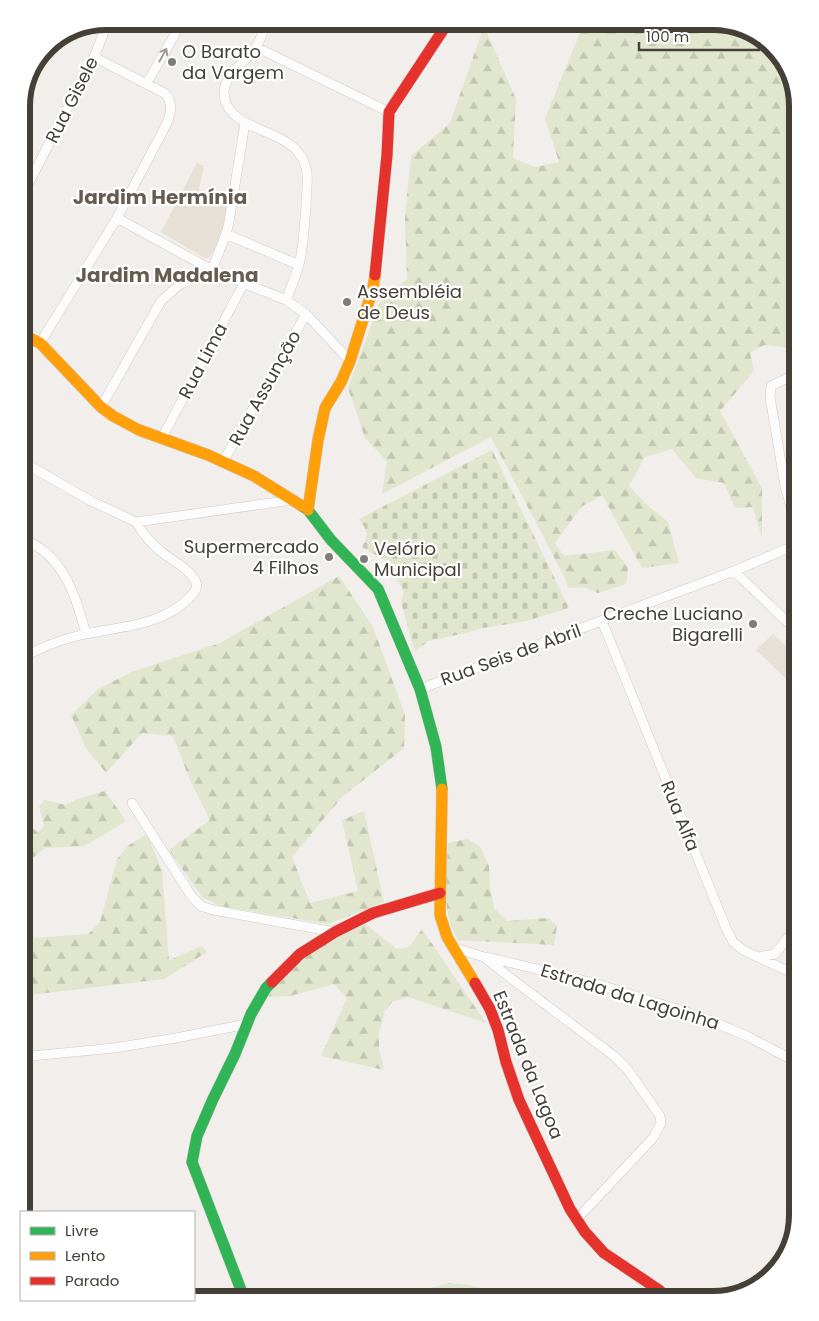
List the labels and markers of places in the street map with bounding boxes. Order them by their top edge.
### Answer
place label: O Barato da Vargem [182,39,284,85]
marker: O Barato da Vargem [166,56,178,68]
place label: Assembléia de Deus [357,279,462,325]
marker: Assembléia de Deus [341,296,353,308]
place label: Supermercado 4 Filhos [184,534,319,580]
place label: Velório Municipal [374,536,461,582]
marker: Supermercado 4 Filhos [323,551,335,563]
marker: Velório Municipal [358,553,370,565]
place label: Creche Luciano Bigarelli [603,601,743,647]
marker: Creche Luciano Bigarelli [747,618,759,630]

